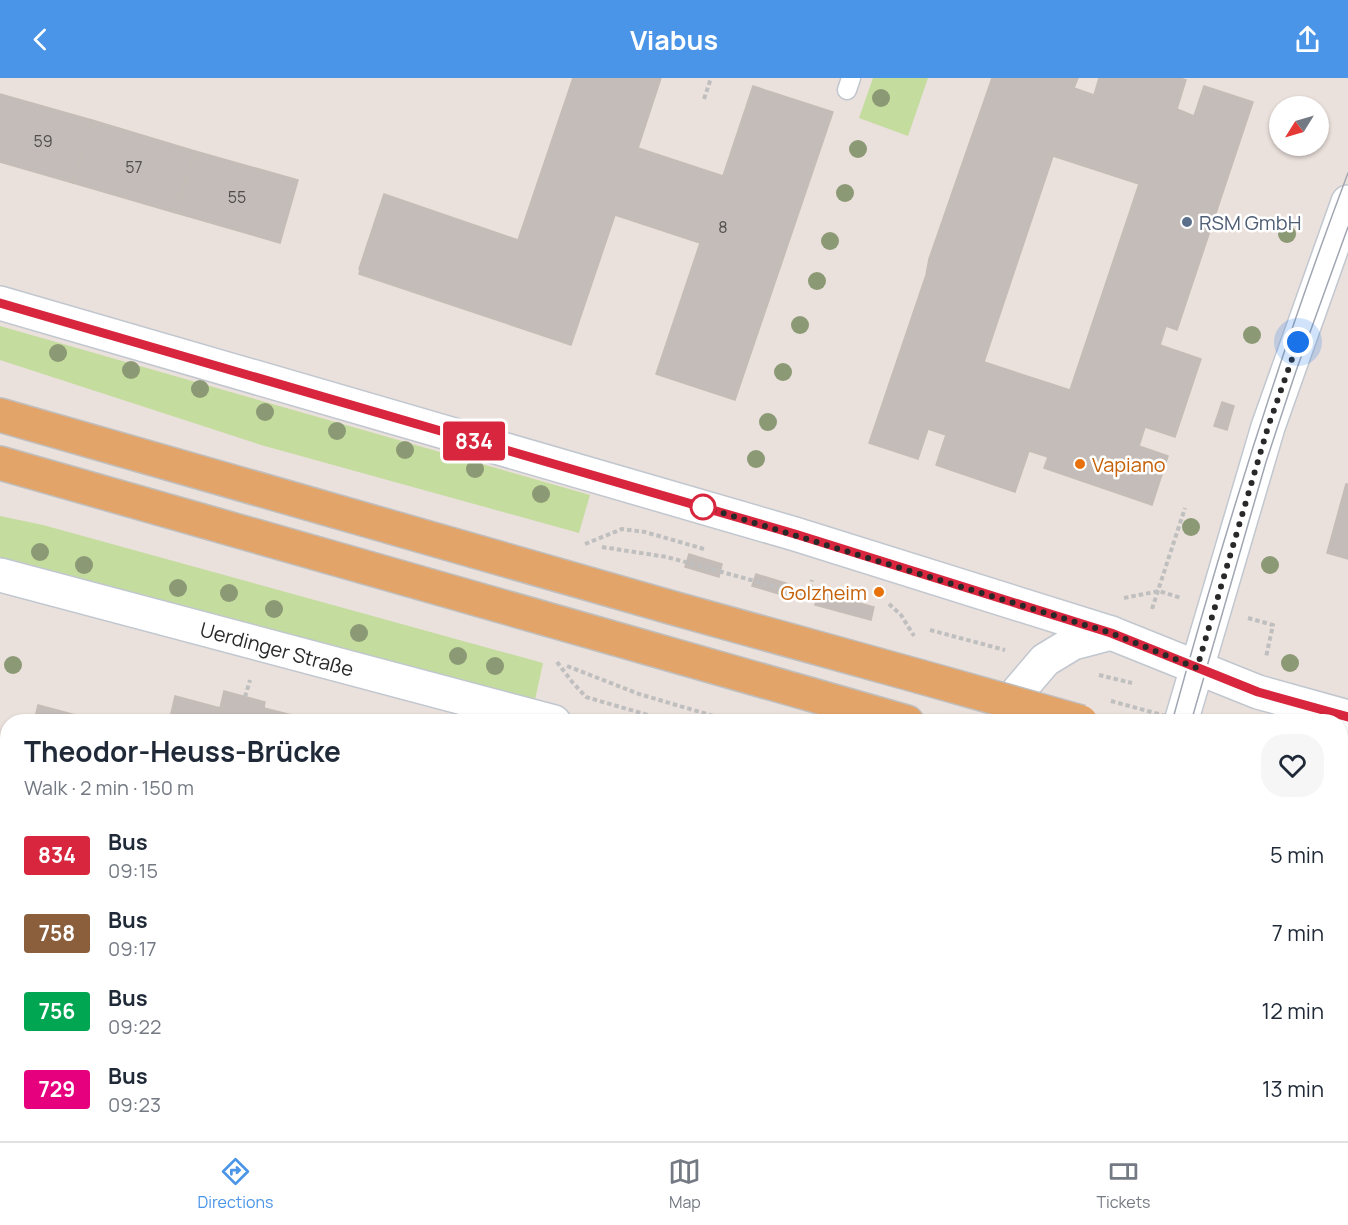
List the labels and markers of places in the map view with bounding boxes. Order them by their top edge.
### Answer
place label: RSM GmbH [1199,209,1301,236]
marker: RSM GmbH [1180,215,1194,229]
place label: Vapiano [1092,451,1166,478]
marker: Vapiano [1073,457,1087,471]
unlabelled marker [690,494,716,520]
place label: Golzheim [781,579,867,606]
marker: Golzheim [872,585,886,599]

